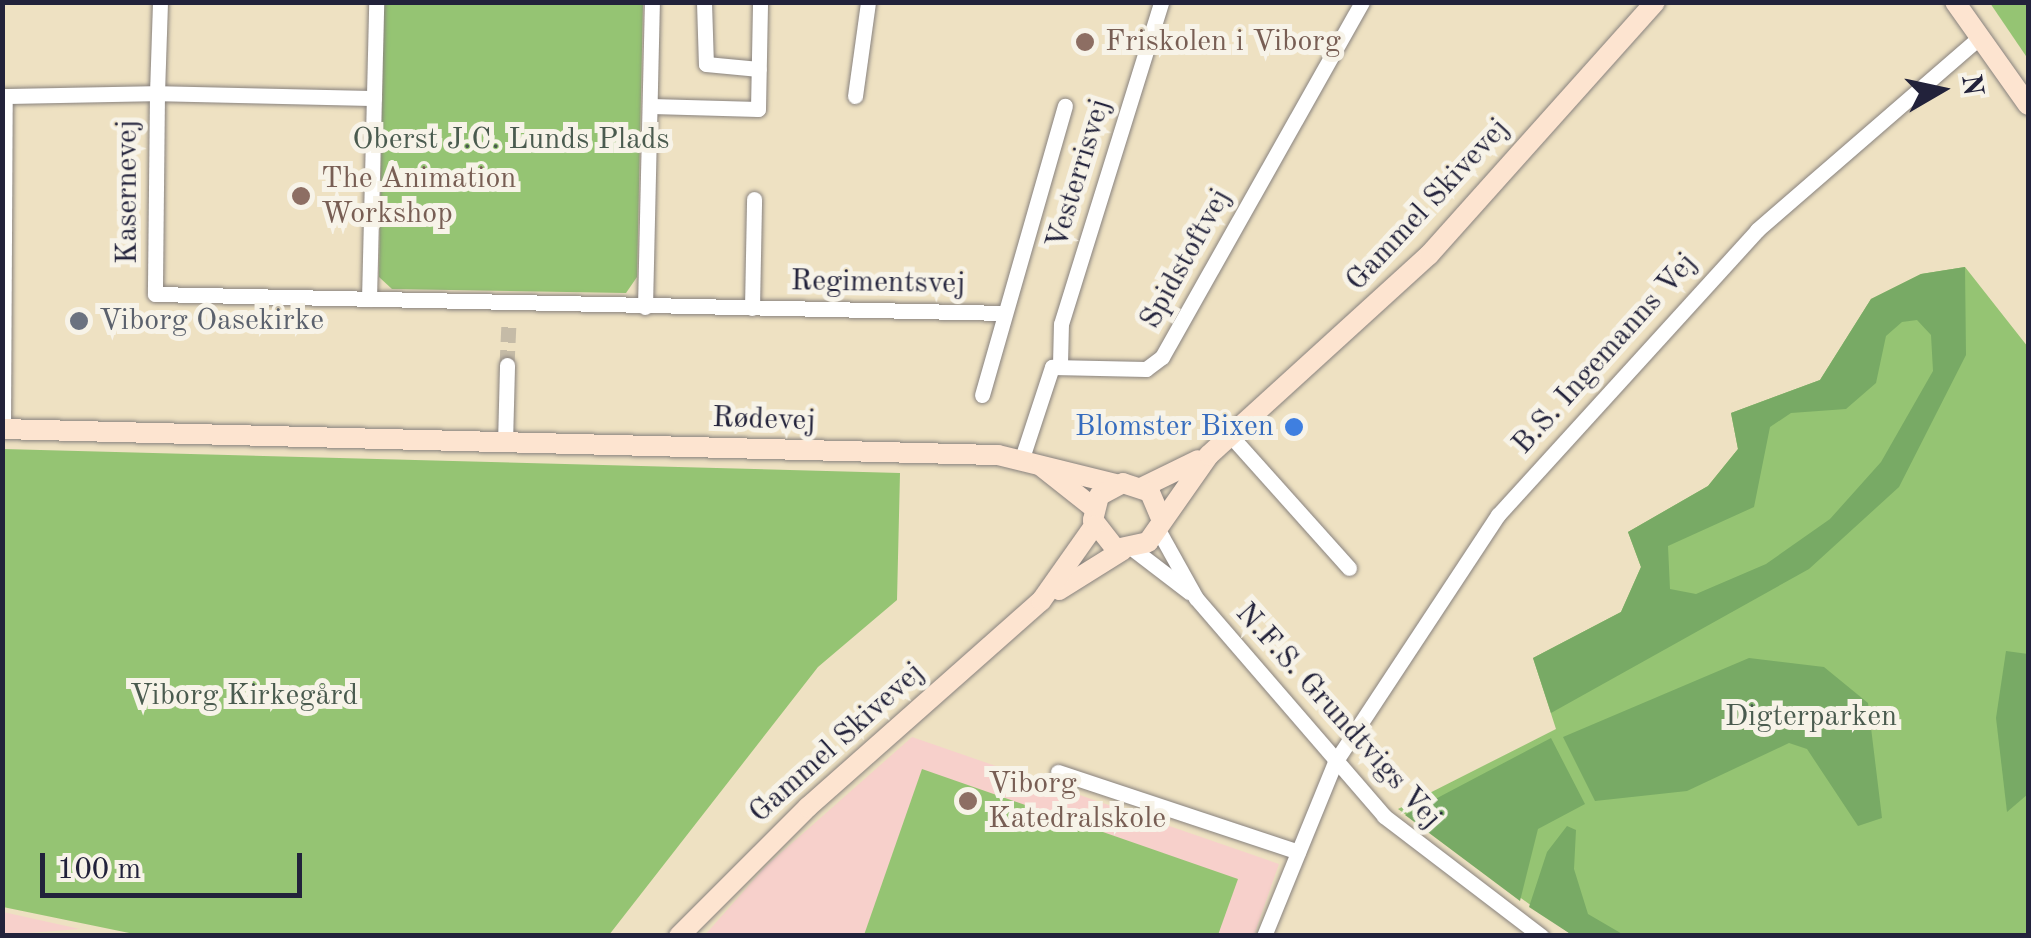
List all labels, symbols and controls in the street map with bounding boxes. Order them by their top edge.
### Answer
place label: Friskolen i Viborg [1105,24,1341,60]
marker: Friskolen i Viborg [1074,31,1096,53]
north arrow [1891,40,1991,140]
text: N [1955,73,1986,98]
street label: Vesterrisvej [1039,95,1119,253]
street label: Gammel Skivevej [1339,111,1517,299]
street label: Kasernevej [110,120,146,264]
park label: Oberst J.C. Lunds Plads [352,122,670,158]
place label: The Animation Workshop [321,161,516,232]
street label: Spidstoftvej [1133,183,1239,335]
marker: The Animation Workshop [290,185,312,207]
street label: B.S. Ingemanns Vej [1505,246,1705,462]
street label: Regimentsvej [790,263,966,303]
place label: Viborg Oasekirke [99,303,324,339]
marker: Viborg Oasekirke [68,310,90,332]
street label: Rødevej [712,400,816,440]
place label: Blomster Bixen [1075,409,1274,445]
marker: Blomster Bixen [1283,416,1305,438]
street label: N.F.S. Grundtvigs Vej [1227,596,1449,836]
street label: Gammel Skivevej [742,655,932,831]
park label: Viborg Kirkegård [130,678,358,714]
park label: Digterparken [1725,699,1897,735]
place label: Viborg Katedralskole [988,766,1166,836]
marker: Viborg Katedralskole [957,790,979,812]
scale bar [45,833,308,895]
text: 100 m [57,855,141,885]

